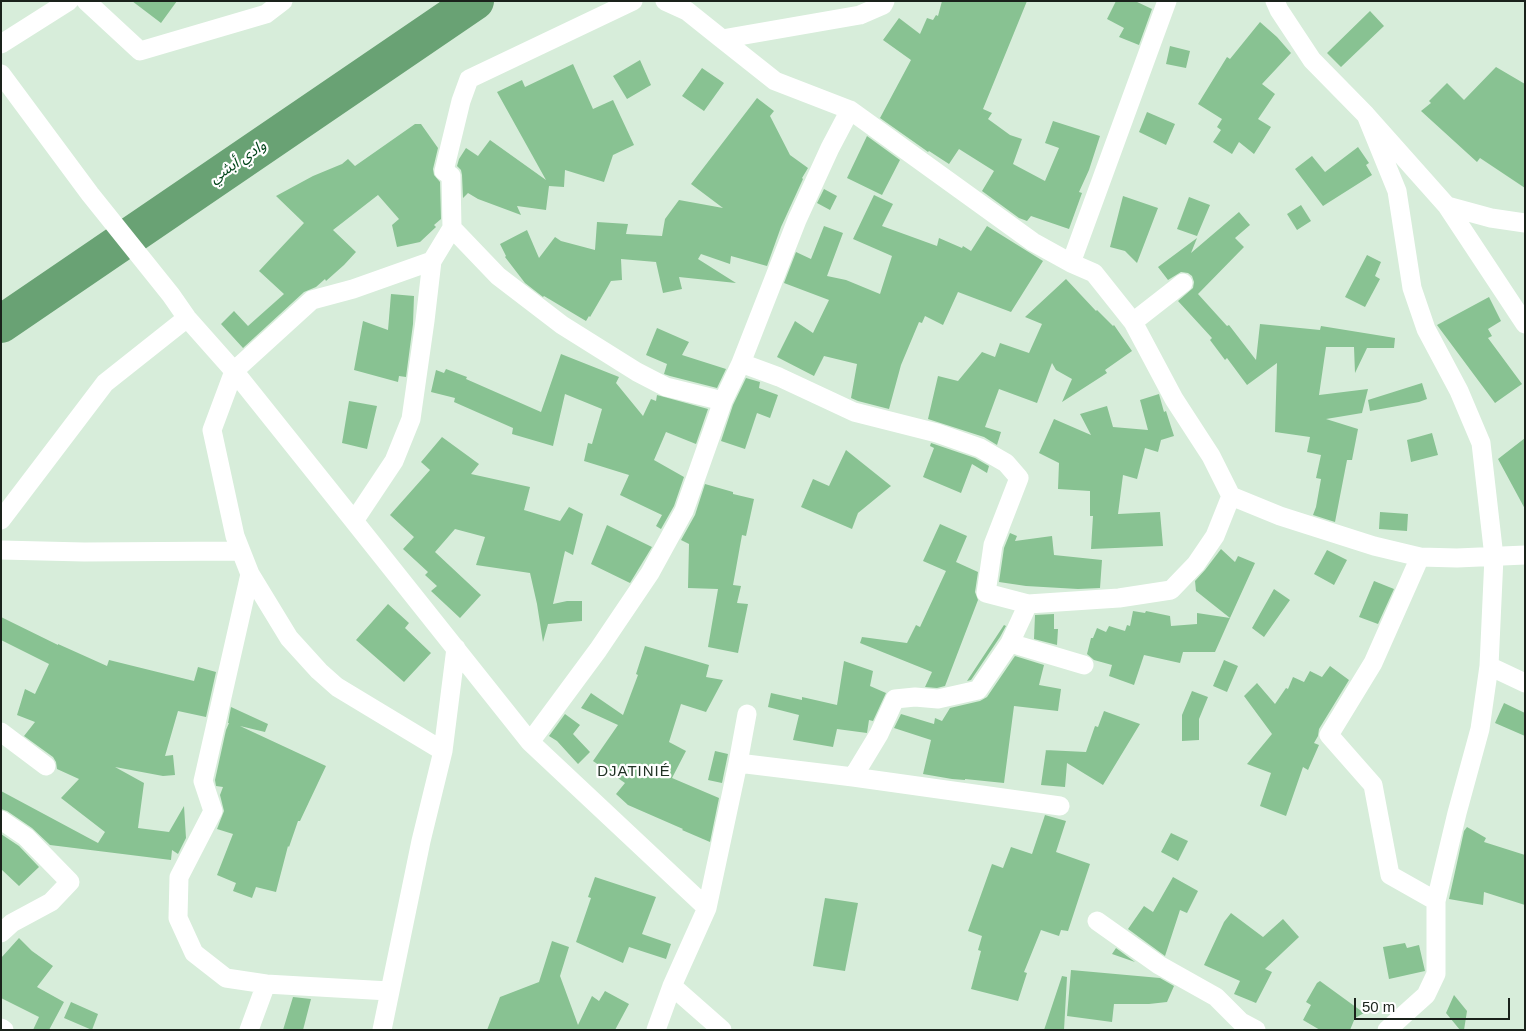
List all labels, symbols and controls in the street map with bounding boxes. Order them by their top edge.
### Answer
water label: وادي أبشي [206,137,270,187]
district label: DJATINIÉ [596,763,672,781]
scale bar [1356,988,1512,1020]
text: 50 m [1362,998,1395,1015]

